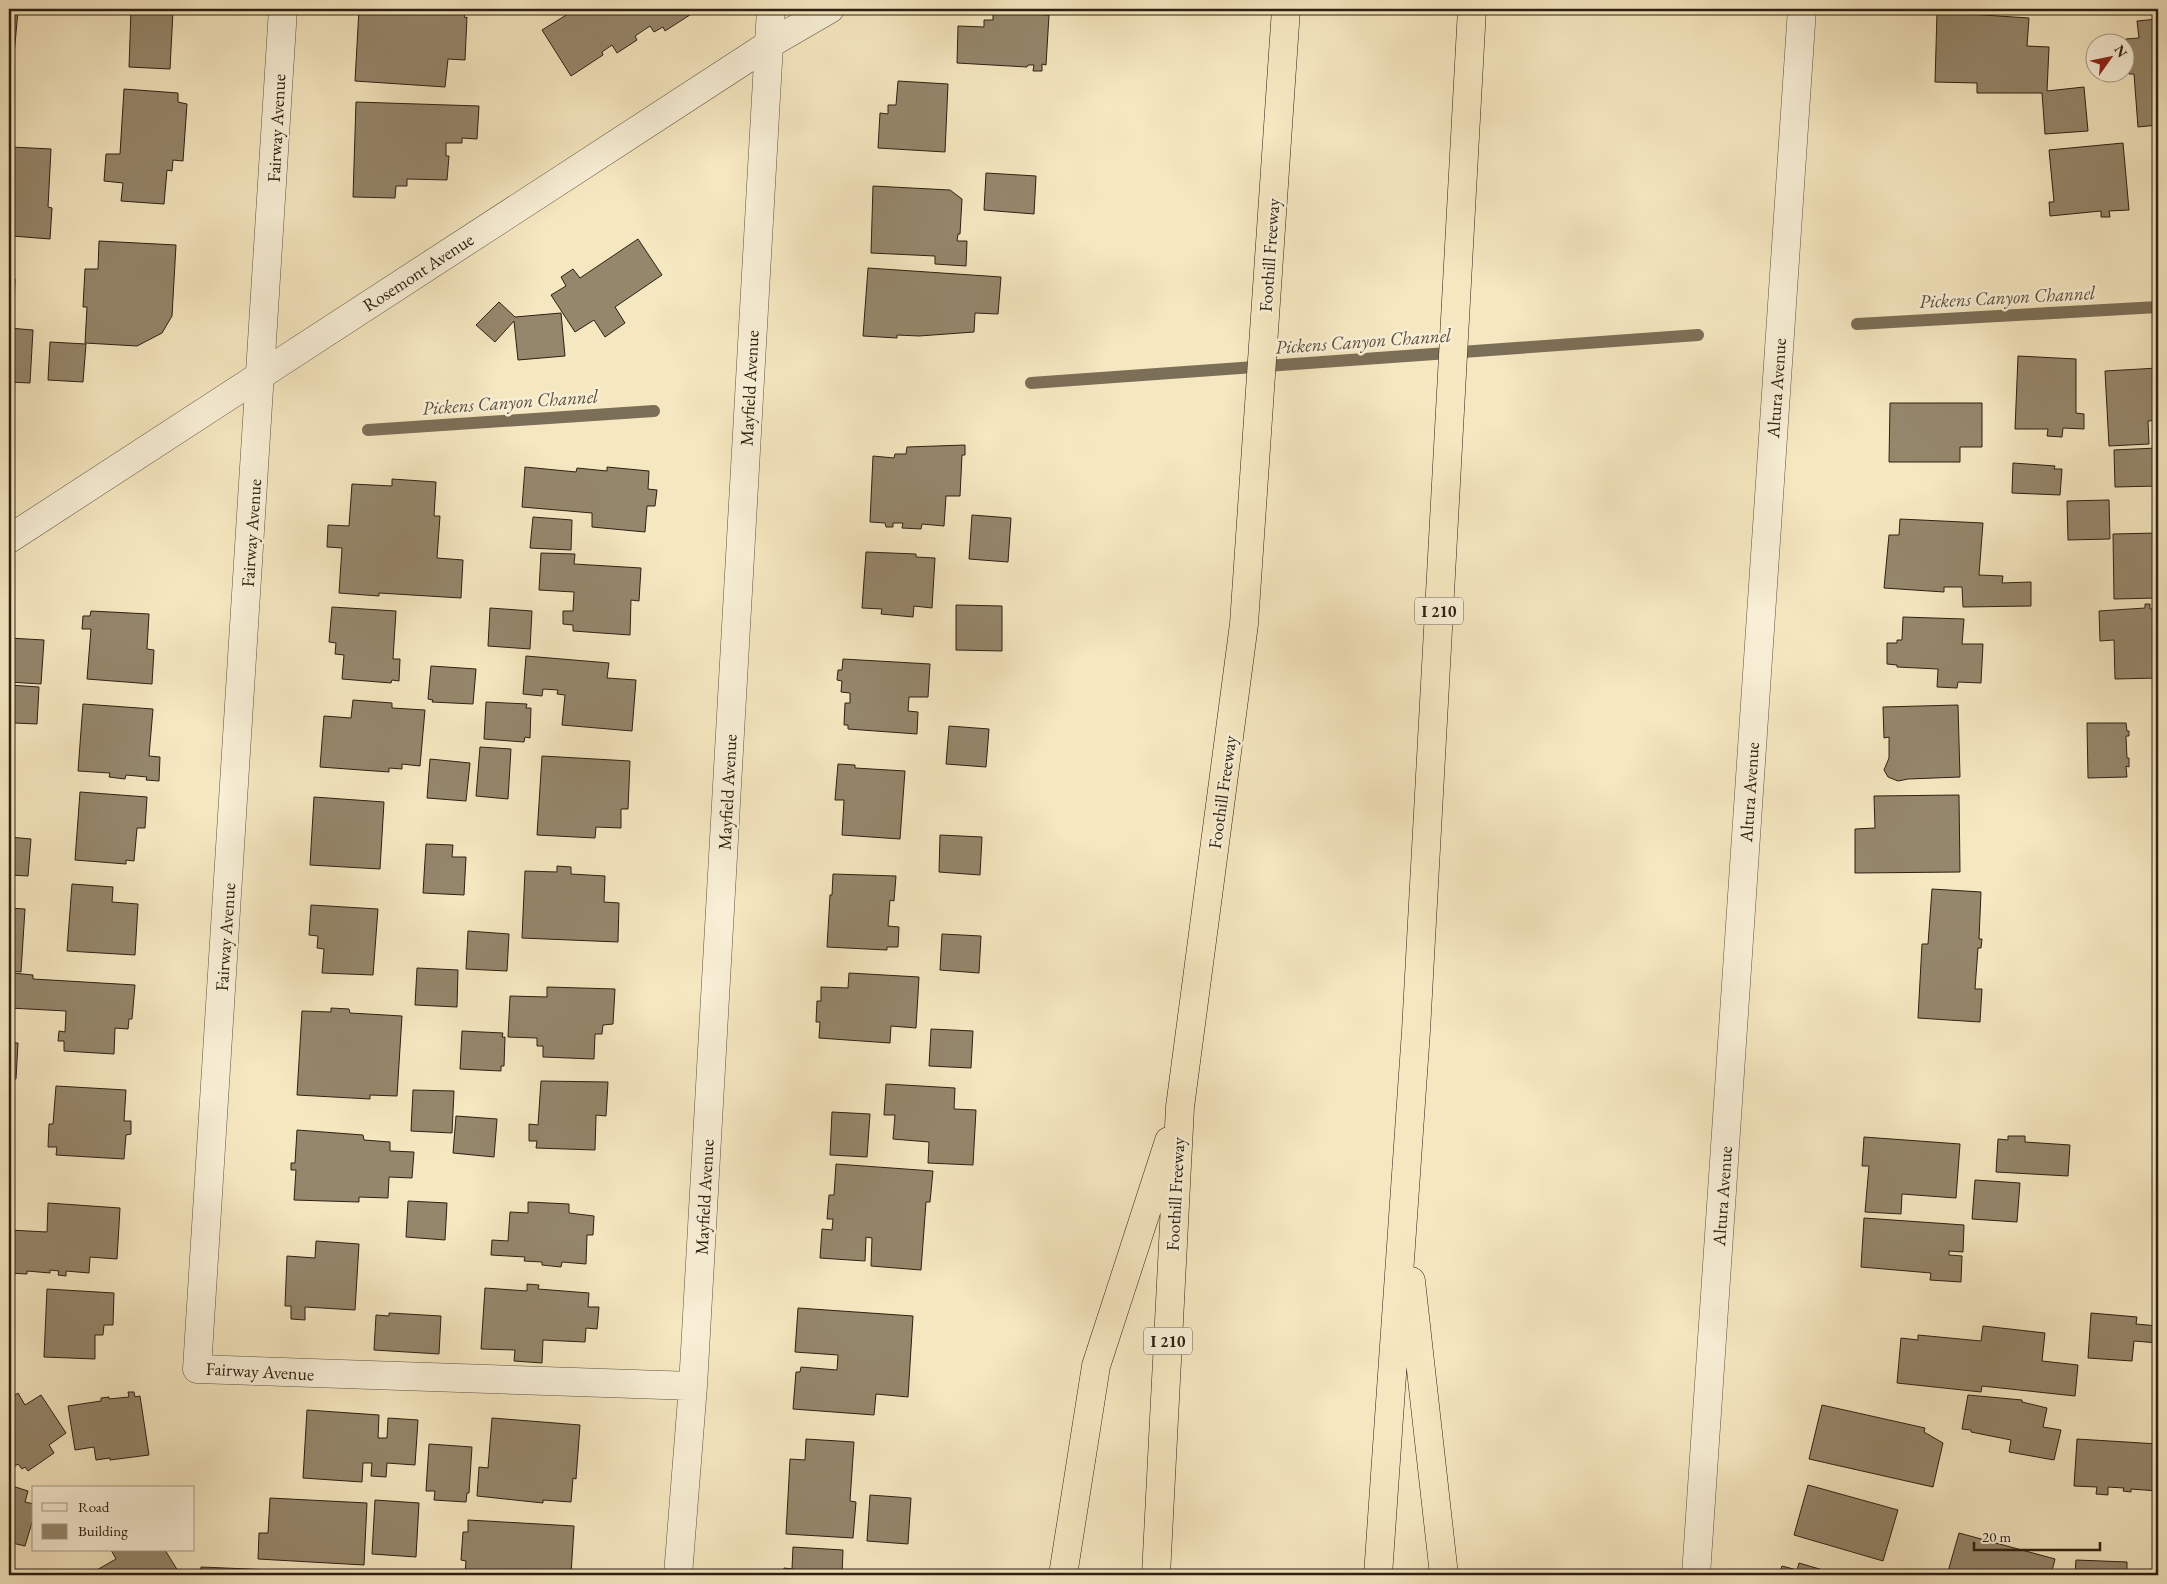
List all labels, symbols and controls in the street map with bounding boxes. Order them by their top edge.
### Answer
north arrow [2084,32,2134,82]
text: N [2110,41,2132,61]
street label: Fairway Avenue [262,73,290,183]
street label: Foothill Freeway [1254,197,1284,313]
street label: Rosemont Avenue [358,228,478,316]
water label: Pickens Canyon Channel [1918,280,2096,314]
water label: Pickens Canyon Channel [1274,322,1452,360]
street label: Mayfield Avenue [734,330,764,446]
street label: Altura Avenue [1761,337,1791,440]
water label: Pickens Canyon Channel [421,383,599,421]
street label: Fairway Avenue [236,478,266,588]
road number: I 210 [1415,598,1463,624]
street label: Mayfield Avenue [712,734,742,850]
street label: Foothill Freeway [1203,734,1241,850]
street label: Altura Avenue [1734,741,1764,844]
street label: Fairway Avenue [210,882,240,992]
street label: Foothill Freeway [1161,1136,1189,1252]
street label: Mayfield Avenue [689,1139,719,1255]
street label: Altura Avenue [1707,1145,1737,1248]
road number: I 210 [1144,1328,1192,1354]
street label: Fairway Avenue [205,1357,315,1385]
legend [32,1486,195,1552]
text: Road [78,1497,110,1516]
scale bar [1974,1519,2101,1551]
text: Building [78,1521,128,1540]
text: 20 m [1982,1527,2011,1546]

